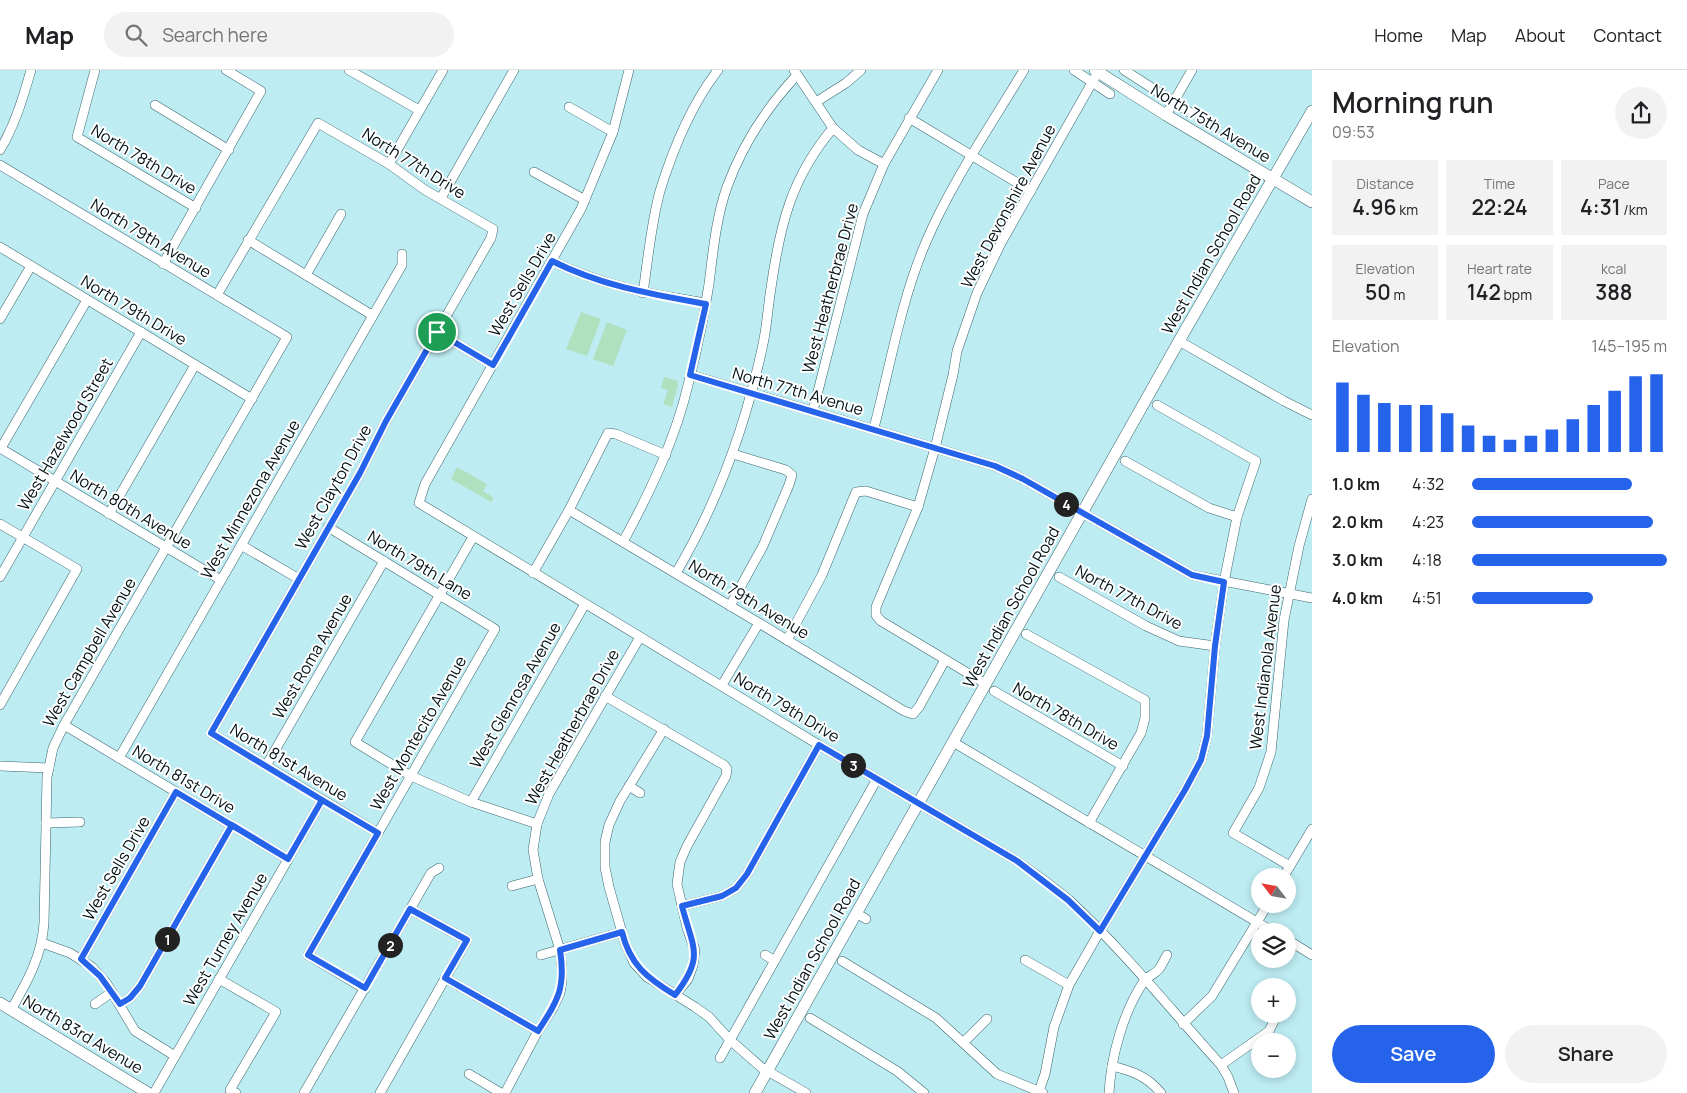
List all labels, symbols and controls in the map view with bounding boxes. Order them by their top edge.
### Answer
search box [104,12,454,57]
text: Map [25,18,74,51]
icon: search [122,21,150,49]
text: Search here [162,22,268,48]
text: Home [1374,23,1423,47]
text: Map [1451,23,1487,47]
text: About [1515,23,1565,47]
text: Contact [1593,23,1662,47]
street label: North 75th Avenue [1147,78,1275,168]
text: Morning run [1332,83,1493,121]
button: share [1615,87,1667,139]
street label: North 78th Drive [87,119,201,199]
street label: West Devonshire Avenue [955,120,1061,292]
text: 09:53 [1332,121,1375,143]
street label: North 77th Drive [358,122,470,204]
street label: West Indian School Road [1156,170,1266,338]
text: Distance [1356,174,1414,193]
text: Time [1484,174,1515,193]
text: Pace [1598,174,1630,193]
street label: North 79th Avenue [87,193,215,283]
text: 4.96 [1352,193,1397,221]
text: 22:24 [1471,193,1528,221]
text: 4:31 [1580,193,1621,221]
text: km [1397,200,1418,219]
text: /km [1621,200,1648,219]
street label: West Heatherbrae Drive [797,201,863,375]
street label: West Sells Drive [483,228,561,340]
text: Elevation [1356,259,1415,278]
text: Heart rate [1467,259,1532,278]
text: kcal [1601,259,1627,278]
street label: North 79th Drive [77,270,191,350]
text: 50 [1365,278,1391,306]
text: 142 [1467,278,1501,306]
text: 388 [1595,278,1632,306]
text: m [1391,285,1405,304]
text: bpm [1501,285,1532,304]
pin [416,311,458,353]
icon: arrive [423,318,451,346]
text: Elevation [1332,335,1400,357]
text: 145–195 m [1592,335,1667,357]
street label: West Hazelwood Street [12,354,118,514]
street label: North 77th Avenue [730,362,866,420]
street label: West Minnezona Avenue [195,415,305,583]
street label: West Clayton Drive [290,421,376,553]
street label: North 80th Avenue [66,464,196,554]
text: 1.0 km [1332,473,1380,495]
text: 4:32 [1412,473,1444,495]
pin: 4 [1054,492,1078,516]
text: 4 [1062,495,1071,514]
text: 2.0 km [1332,511,1383,533]
text: 4:23 [1412,511,1444,533]
street label: West Indian School Road [957,522,1065,692]
street label: North 79th Lane [364,525,476,605]
text: 3.0 km [1332,549,1383,571]
text: 4:18 [1412,549,1442,571]
street label: North 79th Avenue [685,554,813,644]
street label: North 77th Drive [1072,560,1186,634]
street label: West Campbell Avenue [37,573,141,731]
street label: West Indianola Avenue [1244,583,1286,751]
text: 4.0 km [1332,587,1383,609]
text: 4:51 [1412,587,1442,609]
street label: West Roma Avenue [267,589,357,723]
street label: West Glenrosa Avenue [464,618,566,772]
street label: West Heatherbrae Drive [520,645,624,809]
street label: West Montecito Avenue [365,652,471,814]
street label: North 79th Drive [730,667,844,747]
street label: North 78th Drive [1009,677,1123,755]
street label: North 81st Avenue [226,718,352,806]
street label: North 81st Drive [129,740,239,818]
pin: 3 [840,752,866,778]
text: 3 [849,756,858,775]
street label: West Sells Drive [77,812,155,924]
street label: West Turney Avenue [178,868,272,1010]
north arrow [1251,868,1296,912]
map controls [1251,868,1296,1078]
street label: West Indian School Road [758,874,866,1044]
button: layers [1251,923,1296,968]
pin: 1 [154,926,180,952]
text: 1 [164,930,171,949]
pin: 2 [378,932,402,958]
text: 2 [386,936,395,955]
button: + [1251,978,1296,1023]
street label: North 83rd Avenue [19,989,147,1079]
button: Save [1332,1025,1495,1083]
button: Share [1505,1025,1667,1083]
button: − [1251,1033,1296,1078]

